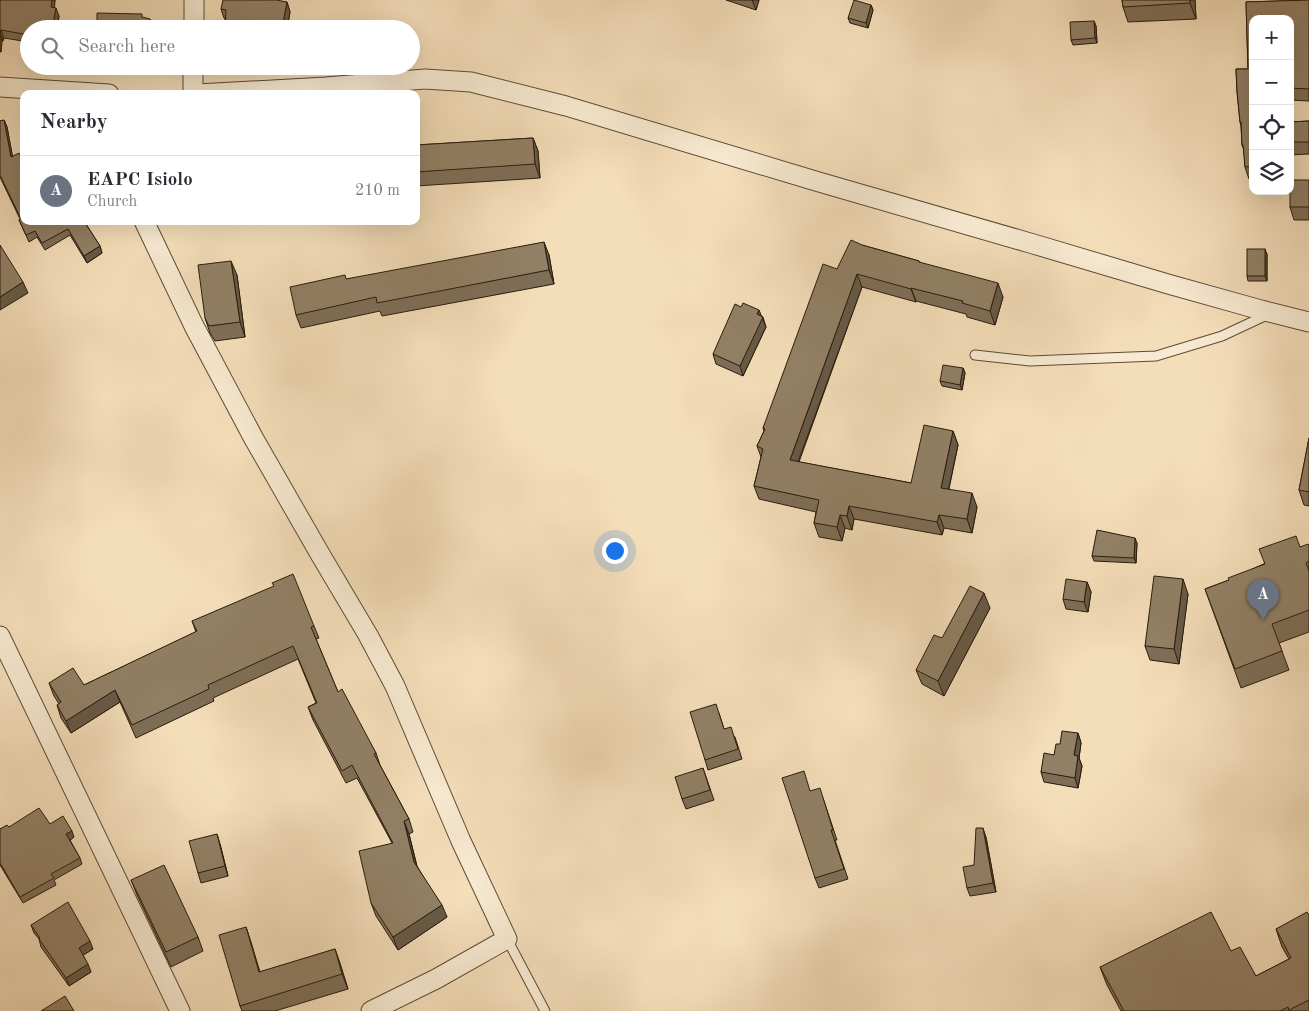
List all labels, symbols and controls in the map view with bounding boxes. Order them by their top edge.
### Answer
map controls [1249,15,1294,195]
button: + [1249,15,1294,60]
search box [20,20,420,75]
icon: search [38,34,66,62]
text: Search here [78,38,175,57]
button: − [1249,60,1294,105]
button: locate [1249,105,1294,150]
text: Nearby [40,112,108,133]
button: layers [1249,150,1294,195]
text: EAPC Isiolo [87,171,193,190]
text: A [50,183,62,199]
text: 210 m [355,183,400,199]
text: Church [87,194,137,210]
your location [602,538,628,564]
pin: A [1247,579,1279,620]

